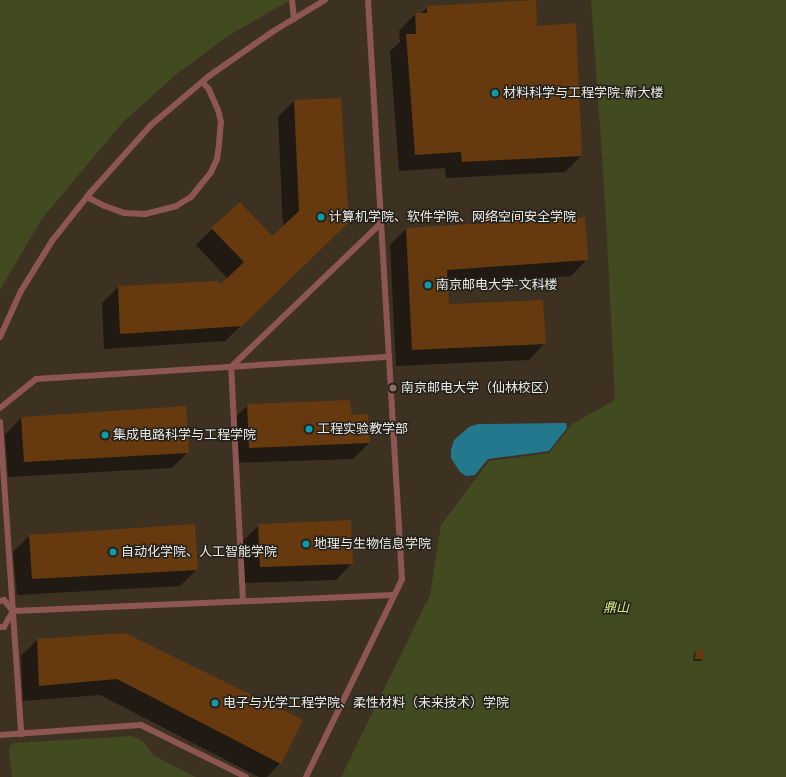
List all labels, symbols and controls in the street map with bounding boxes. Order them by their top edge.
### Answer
place label: 材料科学与工程学院-新大楼 [503,85,664,101]
marker: 材料科学与工程学院-新大楼 [490,88,500,98]
place label: 计算机学院、软件学院、网络空间安全学院 [329,209,576,225]
marker: 计算机学院、软件学院、网络空间安全学院 [316,212,326,222]
place label: 南京邮电大学-文科楼 [436,277,558,293]
marker: 南京邮电大学-文科楼 [423,280,433,290]
place label: 南京邮电大学（仙林校区） [401,380,557,396]
marker: 南京邮电大学（仙林校区） [388,383,398,393]
place label: 工程实验教学部 [317,421,408,437]
marker: 工程实验教学部 [304,424,314,434]
place label: 集成电路科学与工程学院 [113,427,256,443]
marker: 集成电路科学与工程学院 [100,430,110,440]
place label: 地理与生物信息学院 [314,536,431,552]
marker: 地理与生物信息学院 [301,539,311,549]
place label: 自动化学院、人工智能学院 [121,544,277,560]
marker: 自动化学院、人工智能学院 [108,547,118,557]
park label: 鼎山 [603,600,629,616]
place label: 电子与光学工程学院、柔性材料（未来技术）学院 [223,695,509,711]
marker: 电子与光学工程学院、柔性材料（未来技术）学院 [210,698,220,708]

